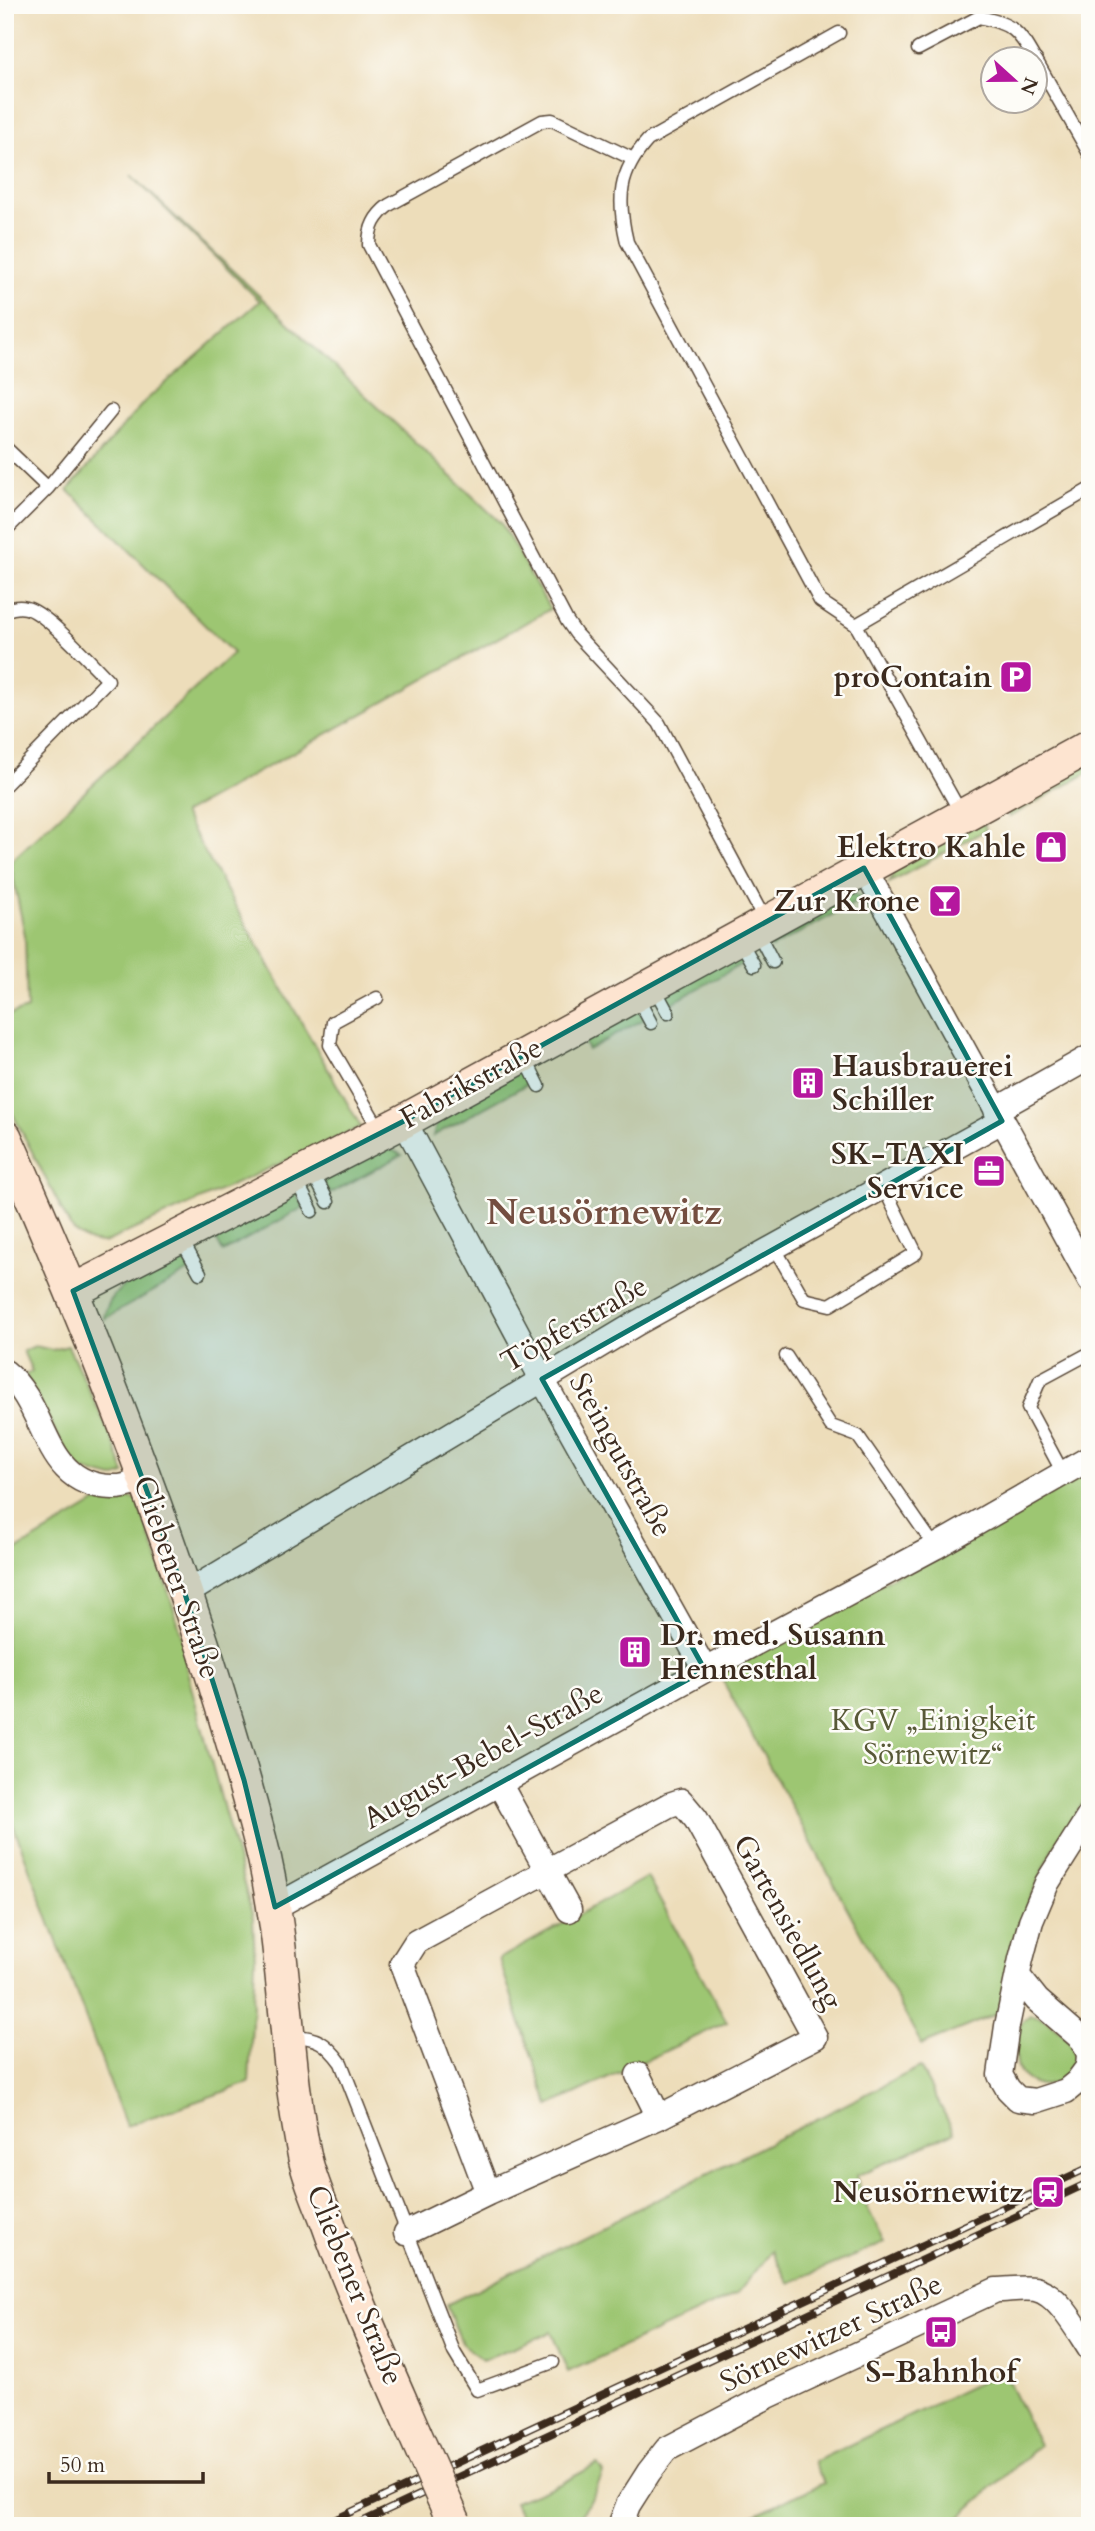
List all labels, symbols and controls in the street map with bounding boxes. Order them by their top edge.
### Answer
north arrow [979,46,1050,116]
text: N [1014,73,1044,99]
place label: proContain [834,657,992,698]
parking icon: proContain [997,658,1035,696]
place label: Elektro Kahle [837,827,1026,868]
shop icon: Elektro Kahle [1032,828,1070,866]
place label: Zur Krone [773,881,920,922]
bar icon: Zur Krone [926,882,964,920]
street label: Fabrikstraße [393,1027,549,1139]
place label: Hausbrauerei Schiller [832,1046,1013,1121]
building icon: Hausbrauerei Schiller [789,1064,827,1102]
place label: SK-TAXI Service [831,1134,964,1209]
office icon: SK-TAXI Service [970,1152,1008,1190]
district label: Neusörnewitz [486,1187,722,1237]
street label: Töpferstraße [493,1266,655,1382]
street label: Steingutstraße [559,1366,683,1544]
street label: Cliebener Straße [123,1470,231,1684]
place label: Dr. med. Susann Hennesthal [660,1615,885,1690]
building icon: Dr. med. Susann Hennesthal [616,1633,654,1671]
street label: August-Bebel-Straße [356,1673,610,1839]
park label: KGV „Einigkeit Sörnewitz“ [831,1700,1036,1775]
street label: Gartensiedlung [723,1827,853,2017]
place label: Neusörnewitz [833,2172,1024,2213]
station icon: Neusörnewitz [1029,2173,1067,2211]
street label: Cliebener Straße [296,2179,414,2391]
street label: Sörnewitzer Straße [713,2264,949,2402]
bus stop icon: S-Bahnhof [922,2313,960,2351]
place label: S-Bahnhof [865,2352,1021,2393]
scale bar [49,2440,203,2484]
text: 50 m [60,2451,105,2480]

